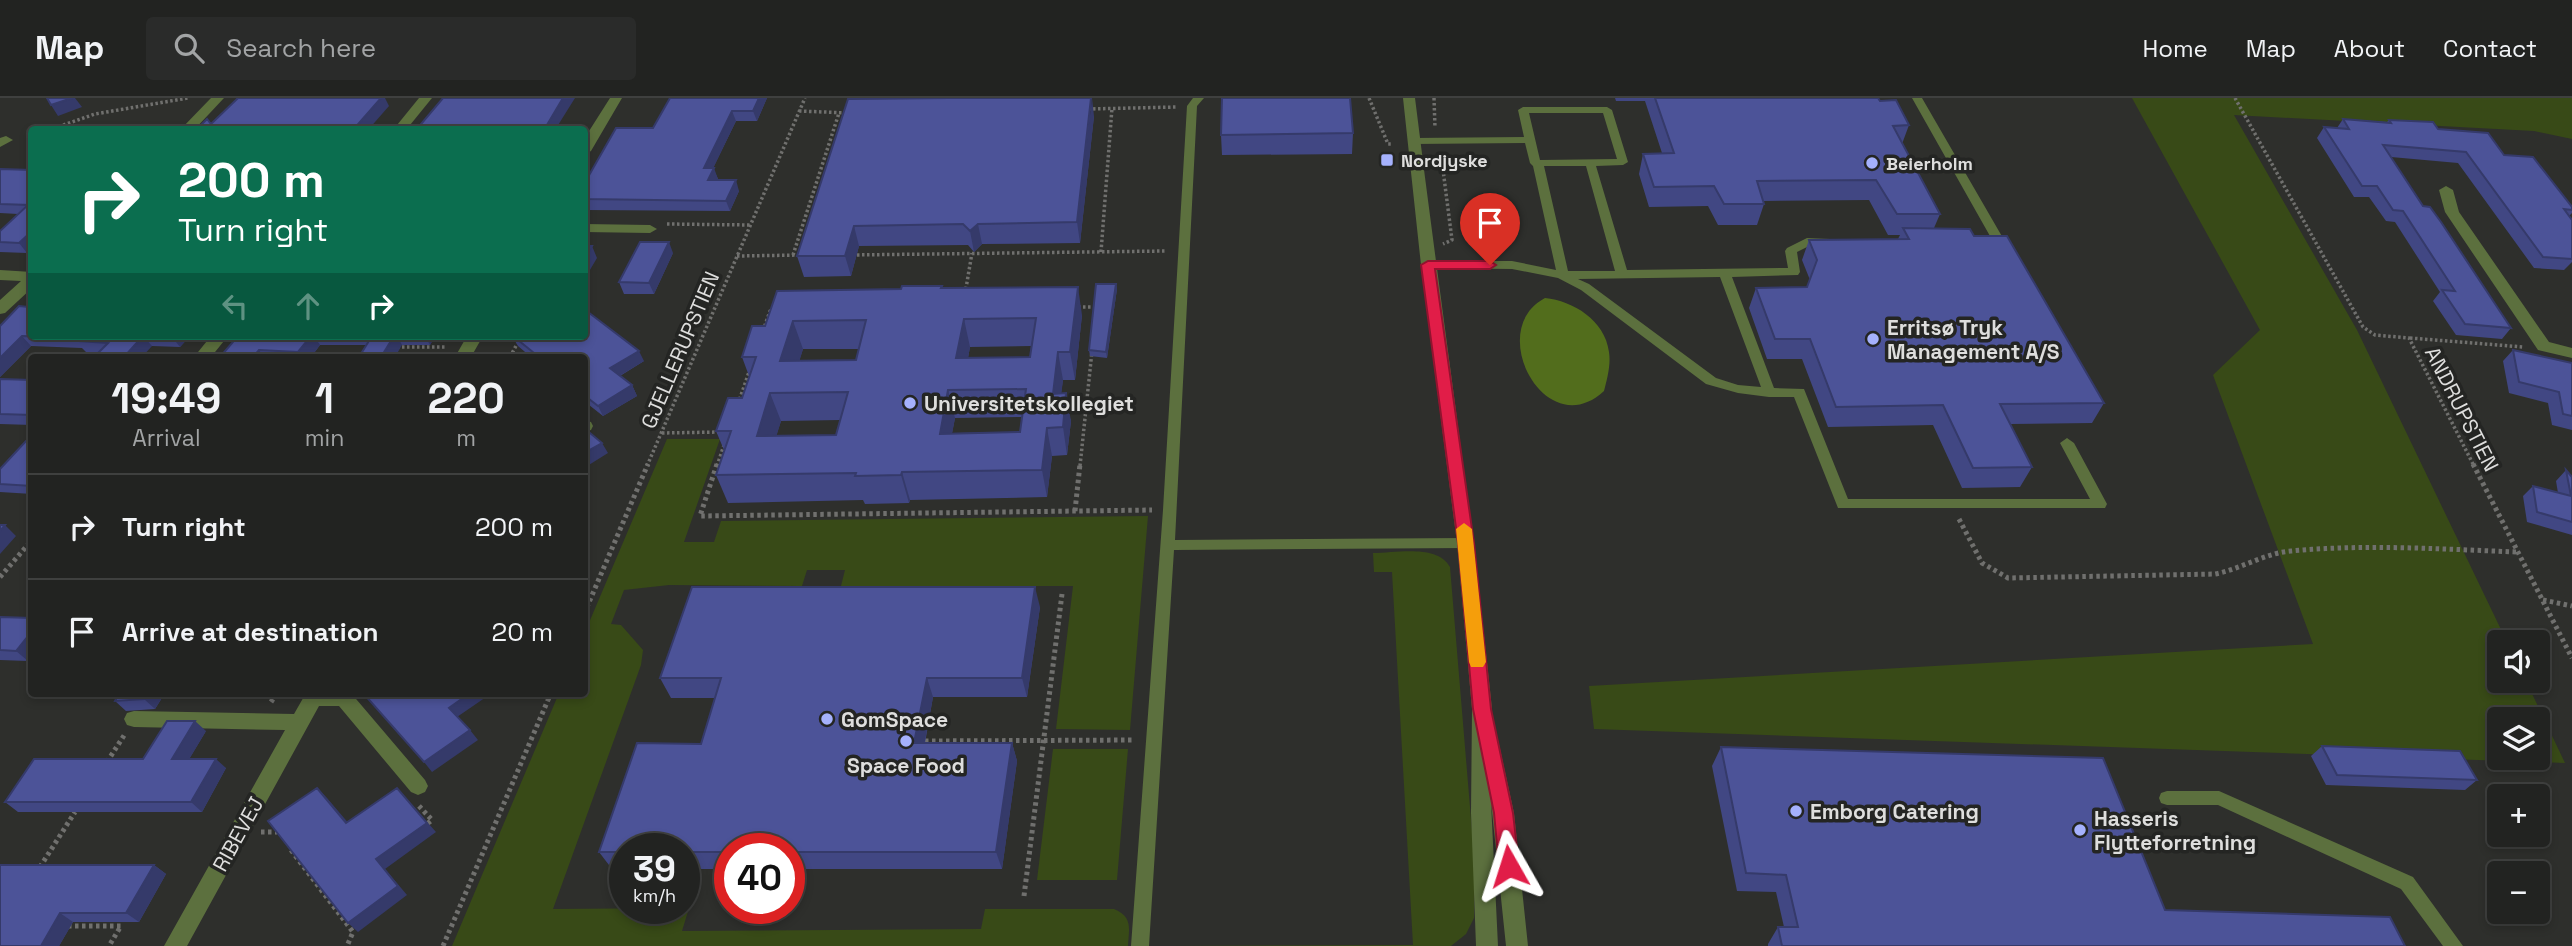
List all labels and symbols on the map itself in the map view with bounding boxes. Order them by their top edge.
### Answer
place label: Nordjyske [1401,149,1488,172]
marker: Nordjyske [1379,152,1395,168]
place label: Beierholm [1886,152,1973,175]
marker: Beierholm [1864,155,1880,171]
pin [1460,193,1520,265]
street label: GJELLERUPSTIEN [635,267,725,433]
place label: Erritsø Tryk Management A/S [1887,314,2060,365]
marker: Erritsø Tryk Management A/S [1865,331,1881,347]
street label: ANDRUPSTIEN [2419,342,2505,476]
place label: Universitetskollegiet [924,390,1134,417]
marker: Universitetskollegiet [902,395,918,411]
place label: GomSpace [841,706,948,733]
marker: GomSpace [819,711,835,727]
marker: Space Food [898,733,914,749]
place label: Space Food [847,752,965,779]
street label: RIBEVEJ [206,792,270,876]
place label: Emborg Catering [1810,798,1979,825]
marker: Emborg Catering [1788,803,1804,819]
place label: Hasseris Flytteforretning [2094,805,2256,856]
marker: Hasseris Flytteforretning [2072,822,2088,838]
position arrow [1472,829,1546,903]
speed limit sign: 40 [714,833,805,924]

